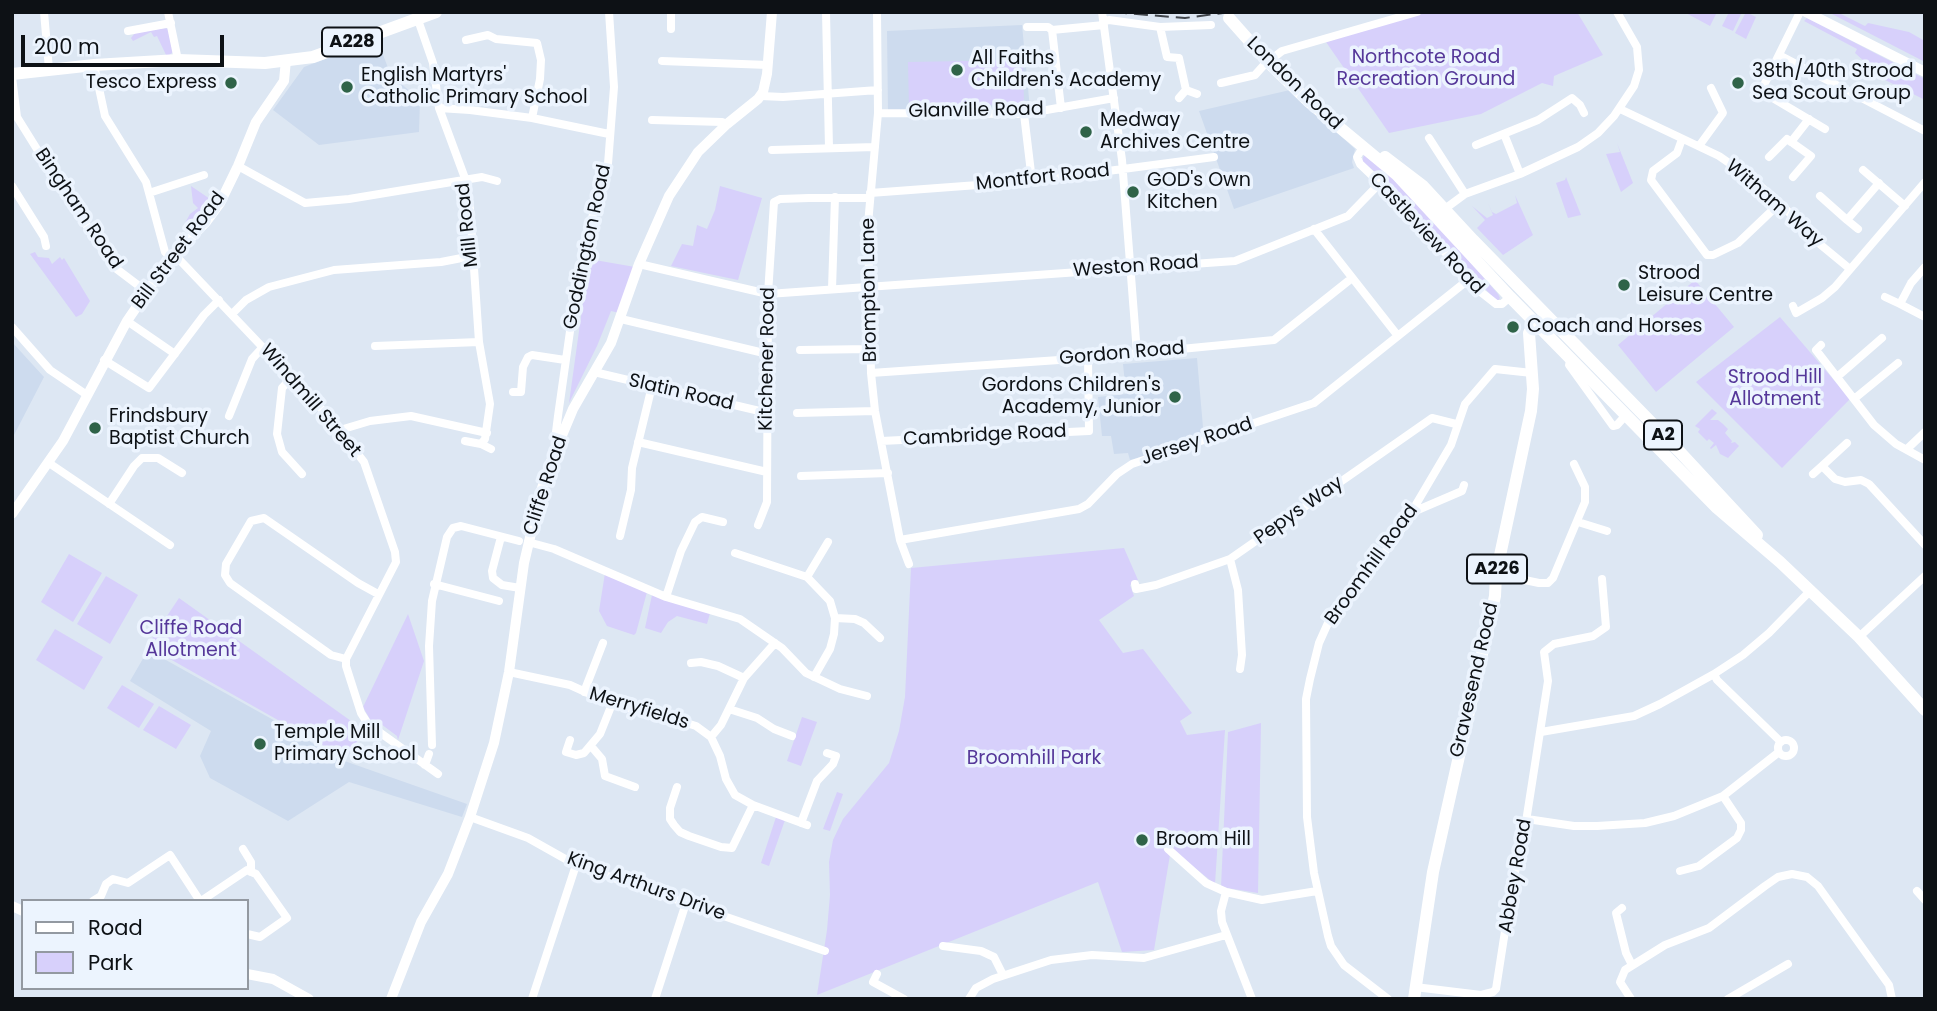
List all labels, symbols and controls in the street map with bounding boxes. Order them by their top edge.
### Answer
scale bar [24,21,228,65]
road number: A228 [322,28,382,56]
text: 200 m [34,32,100,61]
street label: London Road [1241,33,1347,135]
park label: Northcote Road Recreation Ground [1337,47,1515,91]
place label: All Faiths Children's Academy [971,48,1161,92]
place label: 38th/40th Strood Sea Scout Group [1752,61,1914,105]
marker: All Faiths Children's Academy [949,62,965,78]
place label: English Martyrs' Catholic Primary School [361,65,588,109]
place label: Tesco Express [86,72,217,94]
marker: Tesco Express [223,75,239,91]
marker: 38th/40th Strood Sea Scout Group [1730,75,1746,91]
marker: English Martyrs' Catholic Primary School [339,79,355,95]
street label: Glanville Road [908,98,1044,124]
place label: Medway Archives Centre [1100,110,1250,154]
marker: Medway Archives Centre [1078,124,1094,140]
street label: Bingham Road [29,144,127,274]
street label: Witham Way [1721,155,1827,253]
street label: Montfort Road [975,160,1111,196]
street label: Goddington Road [559,162,617,332]
street label: Castleview Road [1364,168,1488,300]
place label: GOD's Own Kitchen [1147,170,1251,214]
street label: Mill Road [452,182,484,268]
marker: GOD's Own Kitchen [1125,184,1141,200]
street label: Bill Street Road [128,188,230,314]
street label: Brompton Lane [857,218,883,362]
street label: Weston Road [1072,251,1200,283]
place label: Strood Leisure Centre [1638,263,1773,307]
marker: Strood Leisure Centre [1616,277,1632,293]
street label: Kitchener Road [755,287,781,431]
place label: Coach and Horses [1527,316,1702,338]
marker: Coach and Horses [1505,319,1521,335]
street label: Gordon Road [1058,337,1186,371]
street label: Windmill Street [255,340,365,462]
park label: Strood Hill Allotment [1728,367,1822,411]
street label: Slatin Road [626,370,736,416]
place label: Gordons Children's Academy, Junior [982,375,1161,419]
marker: Gordons Children's Academy, Junior [1167,389,1183,405]
place label: Frindsbury Baptist Church [109,406,250,450]
street label: Jersey Road [1138,413,1256,471]
marker: Frindsbury Baptist Church [87,420,103,436]
street label: Cambridge Road [903,420,1067,452]
road number: A2 [1644,421,1682,450]
street label: Cliffe Road [519,434,573,538]
street label: Pepys Way [1250,472,1348,550]
street label: Broomhill Road [1321,500,1423,630]
road number: A226 [1467,554,1527,584]
street label: Gravesend Road [1446,600,1504,760]
park label: Cliffe Road Allotment [140,618,242,662]
street label: Merryfields [586,683,692,735]
place label: Temple Mill Primary School [274,722,416,766]
marker: Temple Mill Primary School [252,736,268,752]
park label: Broomhill Park [967,748,1101,770]
street label: Abbey Road [1495,817,1537,935]
place label: Broom Hill [1156,829,1251,851]
marker: Broom Hill [1134,832,1150,848]
street label: King Arthurs Drive [564,848,728,926]
legend [21,899,248,990]
text: Road [88,913,143,942]
text: Park [88,948,133,977]

